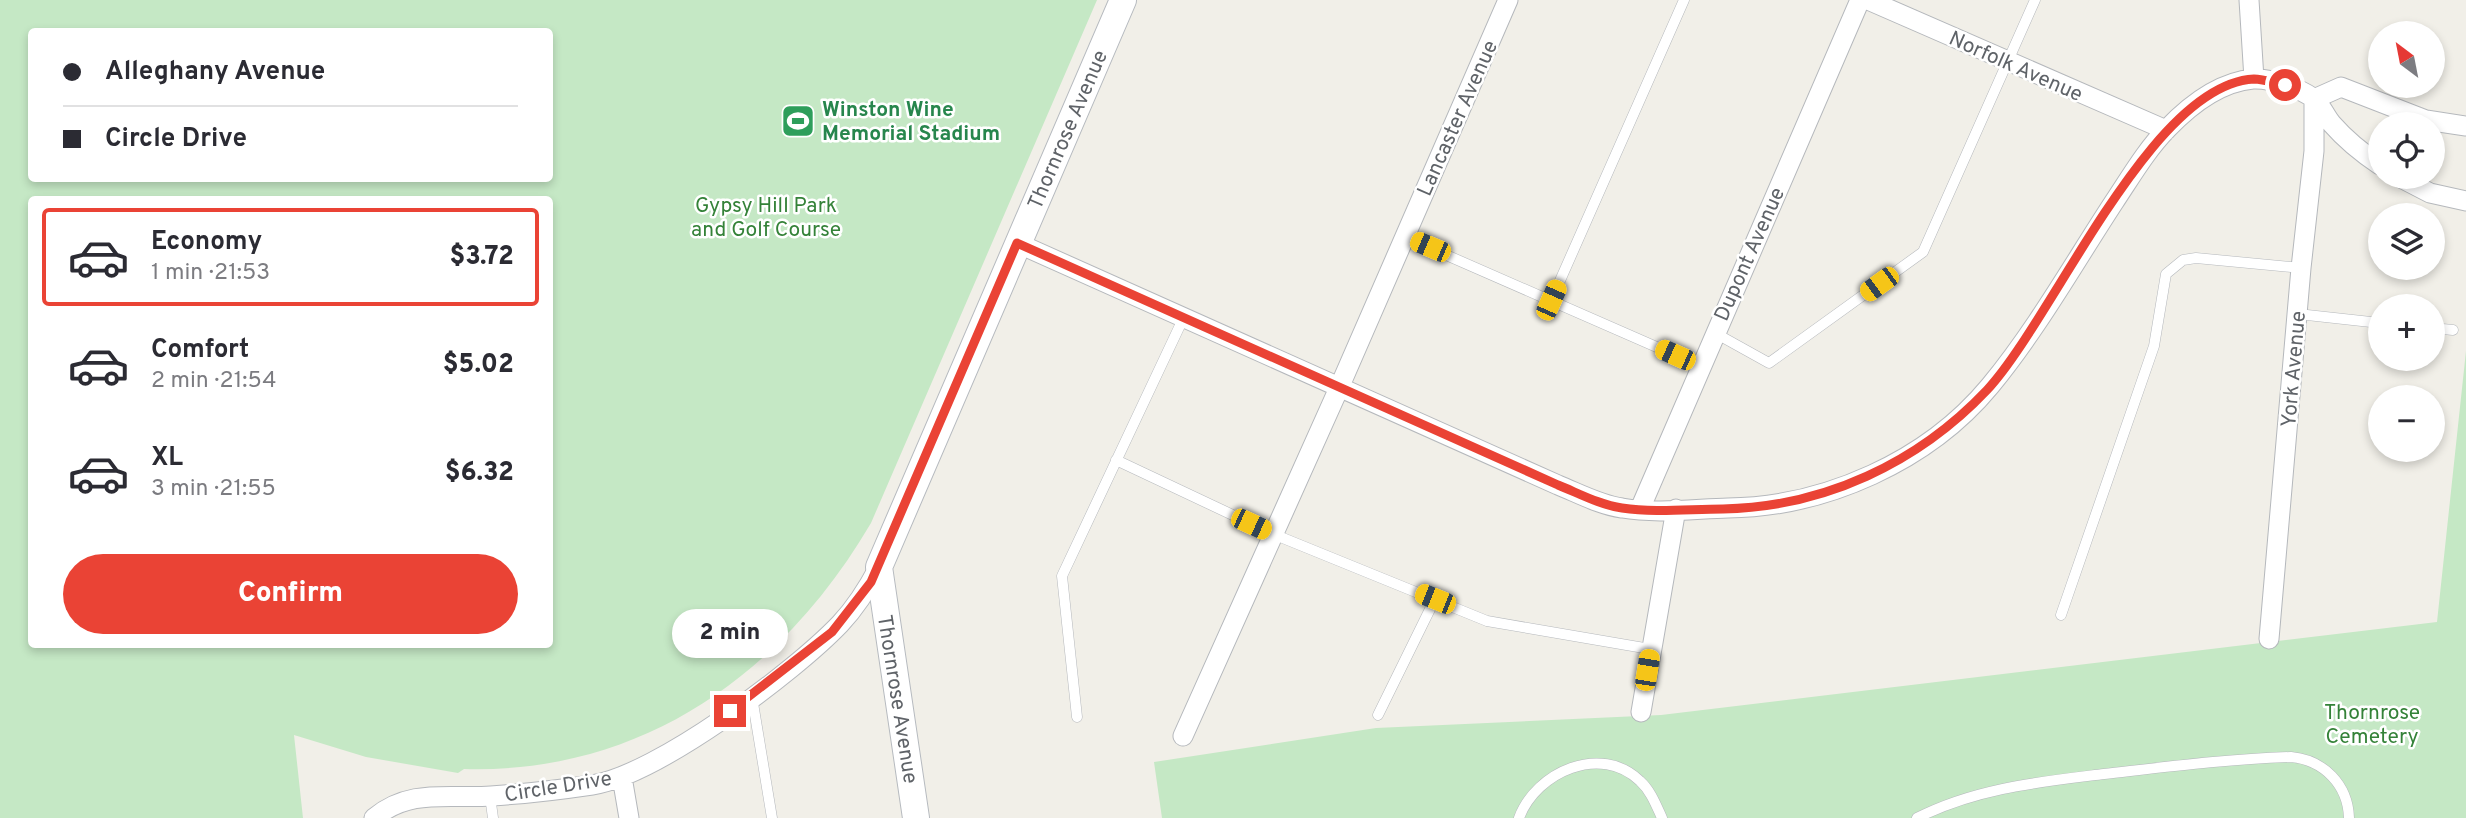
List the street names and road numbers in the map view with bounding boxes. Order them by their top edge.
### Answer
street label: Norfolk Avenue [1944,26,2087,109]
street label: Lancaster Avenue [1412,36,1505,201]
street label: Thornrose Avenue [1023,46,1115,214]
street label: Dupont Avenue [1709,183,1792,326]
street label: York Avenue [2276,310,2313,428]
street label: Thornrose Avenue [870,613,923,786]
street label: Circle Drive [503,766,614,809]

